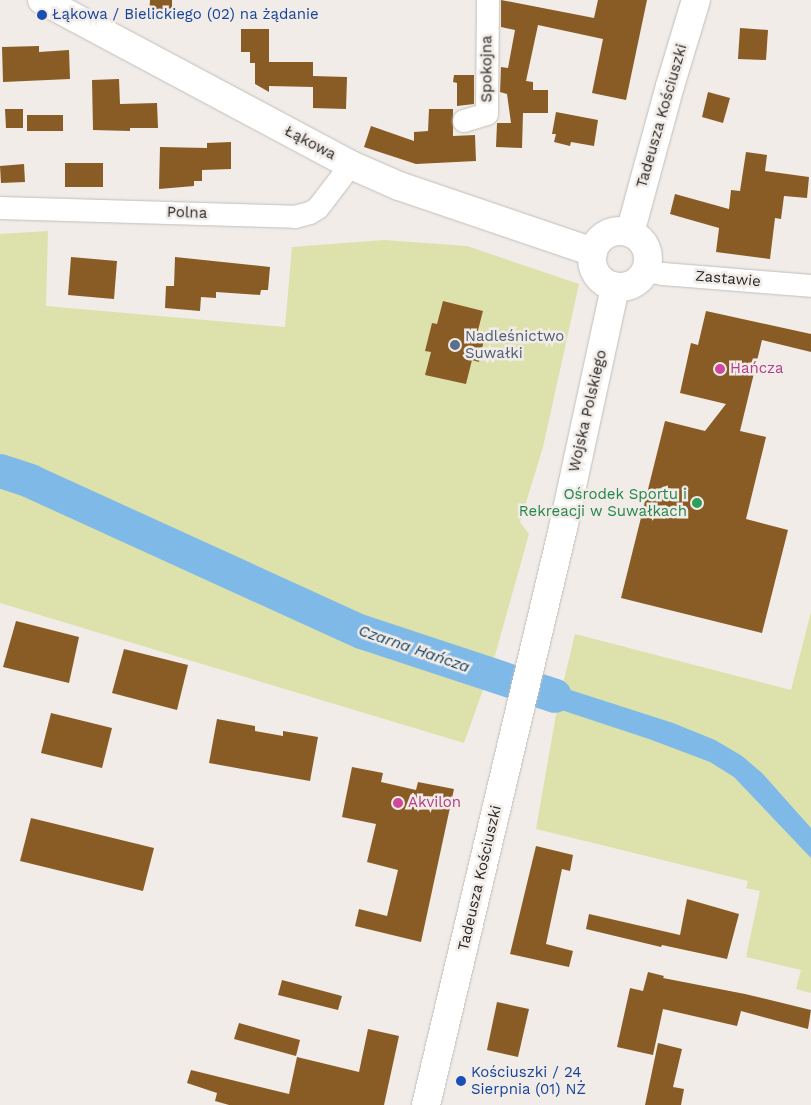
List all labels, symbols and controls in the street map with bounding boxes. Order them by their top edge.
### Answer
place label: Łąkowa / Bielickiego (02) na żądanie [52,6,319,24]
marker: Łąkowa / Bielickiego (02) na żądanie [36,9,48,21]
street label: Spokojna [478,36,496,102]
street label: Tadeusza Kościuszki [633,42,691,190]
street label: Łąkowa [281,122,339,164]
street label: Polna [167,203,207,223]
street label: Zastawie [695,267,761,291]
place label: Nadleśnictwo Suwałki [465,327,564,362]
marker: Nadleśnictwo Suwałki [449,339,461,351]
street label: Wojska Polskiego [565,348,611,474]
place label: Hańcza [730,360,784,378]
marker: Hańcza [714,363,726,375]
place label: Ośrodek Sportu i Rekreacji w Suwałkach [518,485,687,520]
marker: Ośrodek Sportu i Rekreacji w Suwałkach [691,497,703,509]
water label: Czarna Hańcza [356,621,472,677]
place label: Akvilon [408,794,461,812]
marker: Akvilon [392,797,404,809]
street label: Tadeusza Kościuszki [454,803,506,953]
place label: Kościuszki / 24 Sierpnia (01) NŻ [471,1063,586,1098]
marker: Kościuszki / 24 Sierpnia (01) NŻ [455,1075,467,1087]

